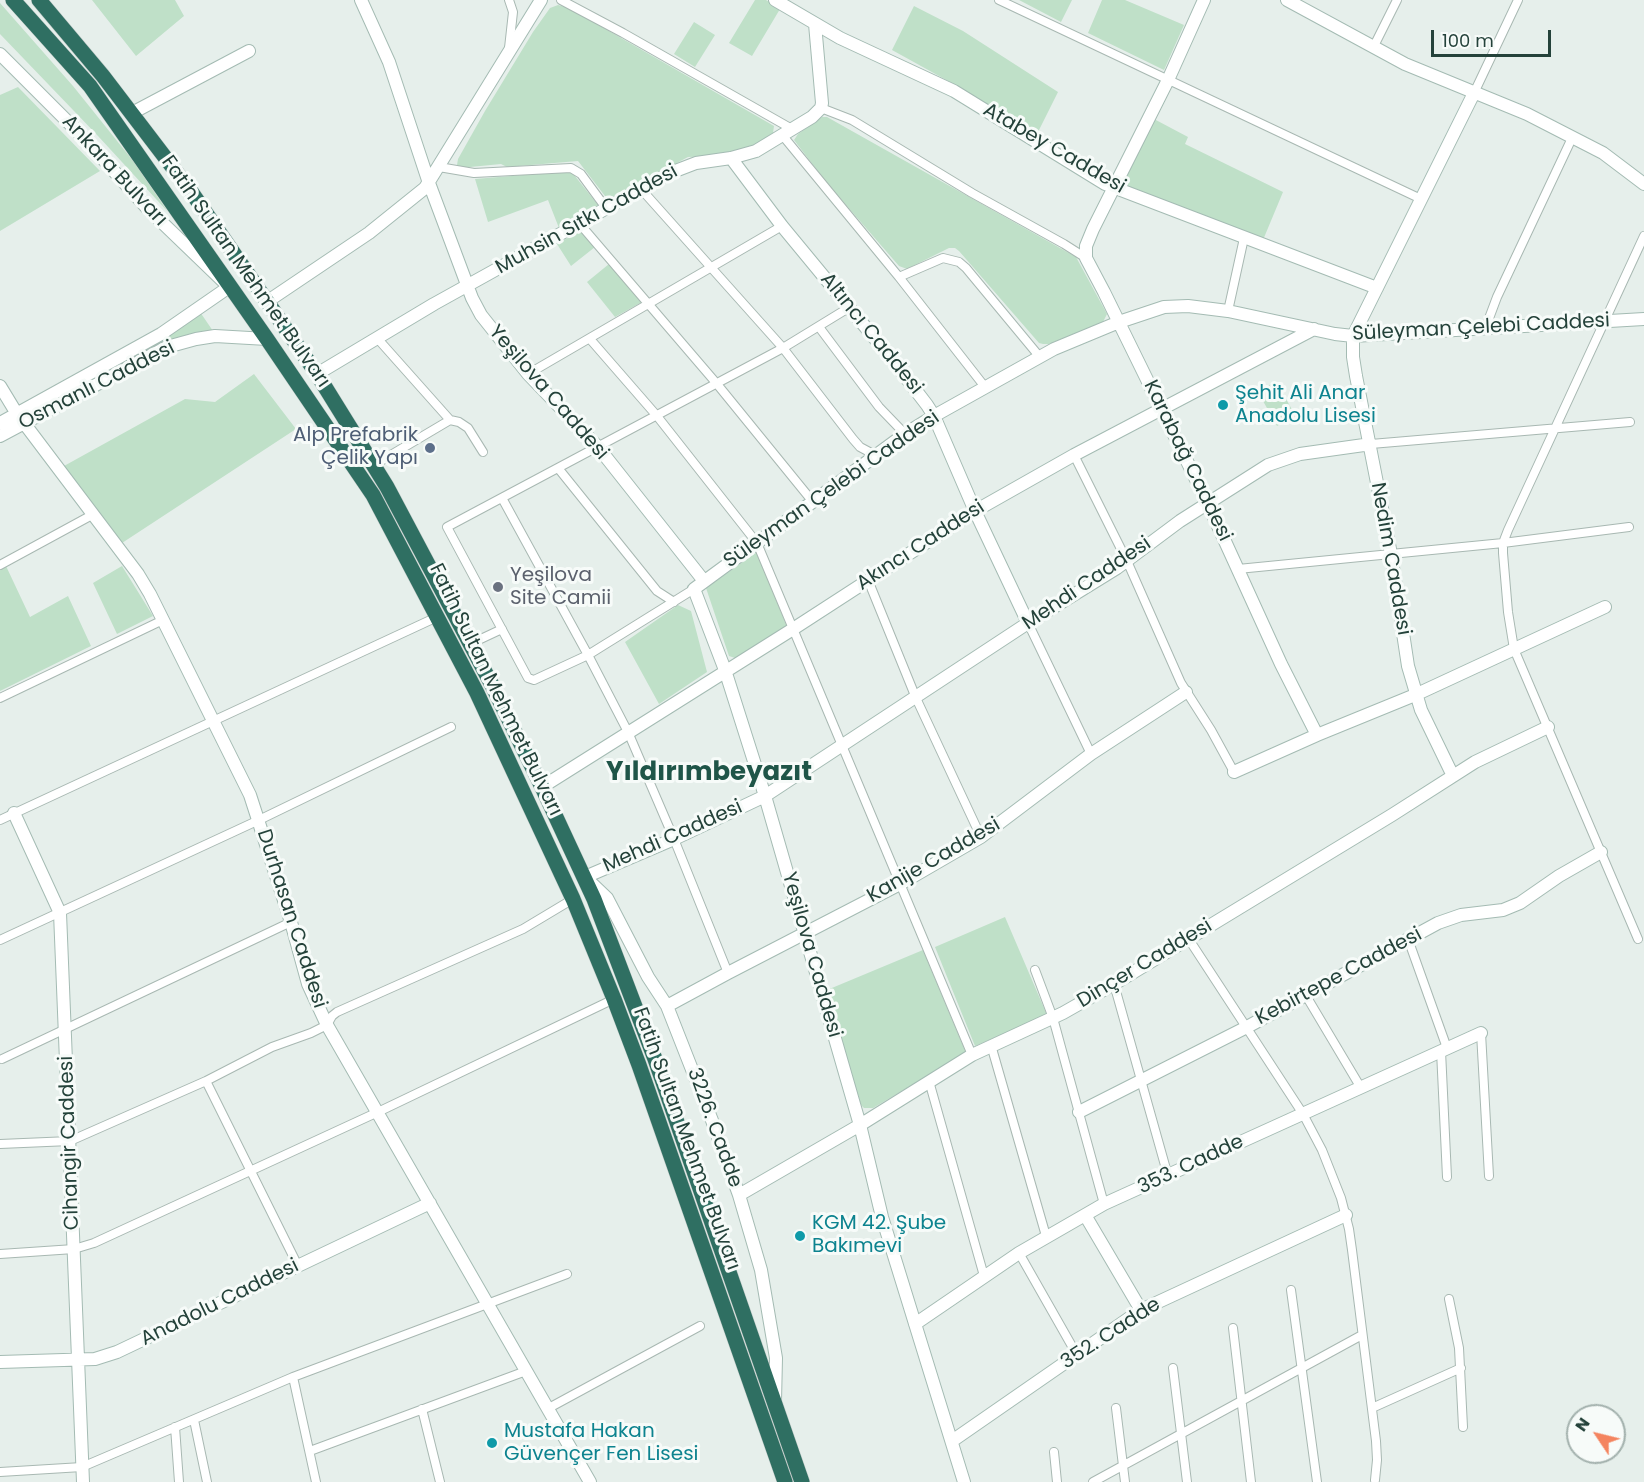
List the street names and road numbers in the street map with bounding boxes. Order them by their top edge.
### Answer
street label: Atabey Caddesi [978,98,1130,200]
street label: Ankara Bulvarı [56,110,172,232]
street label: Fatih Sultan Mehmet Bulvarı [156,151,334,393]
street label: Muhsin Sıtkı Caddesi [492,160,682,280]
street label: Altıncı Caddesi [815,268,927,400]
street label: Süleyman Çelebi Caddesi [1352,309,1610,347]
street label: Yeşilova Caddesi [483,321,613,465]
street label: Osmanlı Caddesi [15,336,179,436]
street label: Karabağ Caddesi [1138,377,1236,545]
street label: Süleyman Çelebi Caddesi [719,406,945,574]
street label: Nedim Caddesi [1365,481,1415,637]
street label: Akıncı Caddesi [853,496,989,596]
street label: Mehdi Caddesi [1018,532,1156,636]
street label: Fatih Sultan Mehmet Bulvarı [423,560,567,820]
street label: Mehdi Caddesi [600,796,746,878]
street label: Kanije Caddesi [863,813,1005,909]
street label: Durhasan Caddesi [251,827,331,1011]
street label: Yeşilova Caddesi [776,870,846,1040]
street label: Dinçer Caddesi [1073,914,1217,1014]
street label: Kebirtepe Caddesi [1252,923,1426,1031]
street label: Fatih Sultan Mehmet Bulvarı [627,1005,745,1273]
street label: Cihangir Caddesi [55,1055,85,1231]
street label: 3226. Cadde [681,1065,747,1191]
street label: 353. Cadde [1134,1130,1248,1200]
street label: Anadolu Caddesi [137,1254,303,1352]
street label: 352. Cadde [1057,1293,1165,1375]

